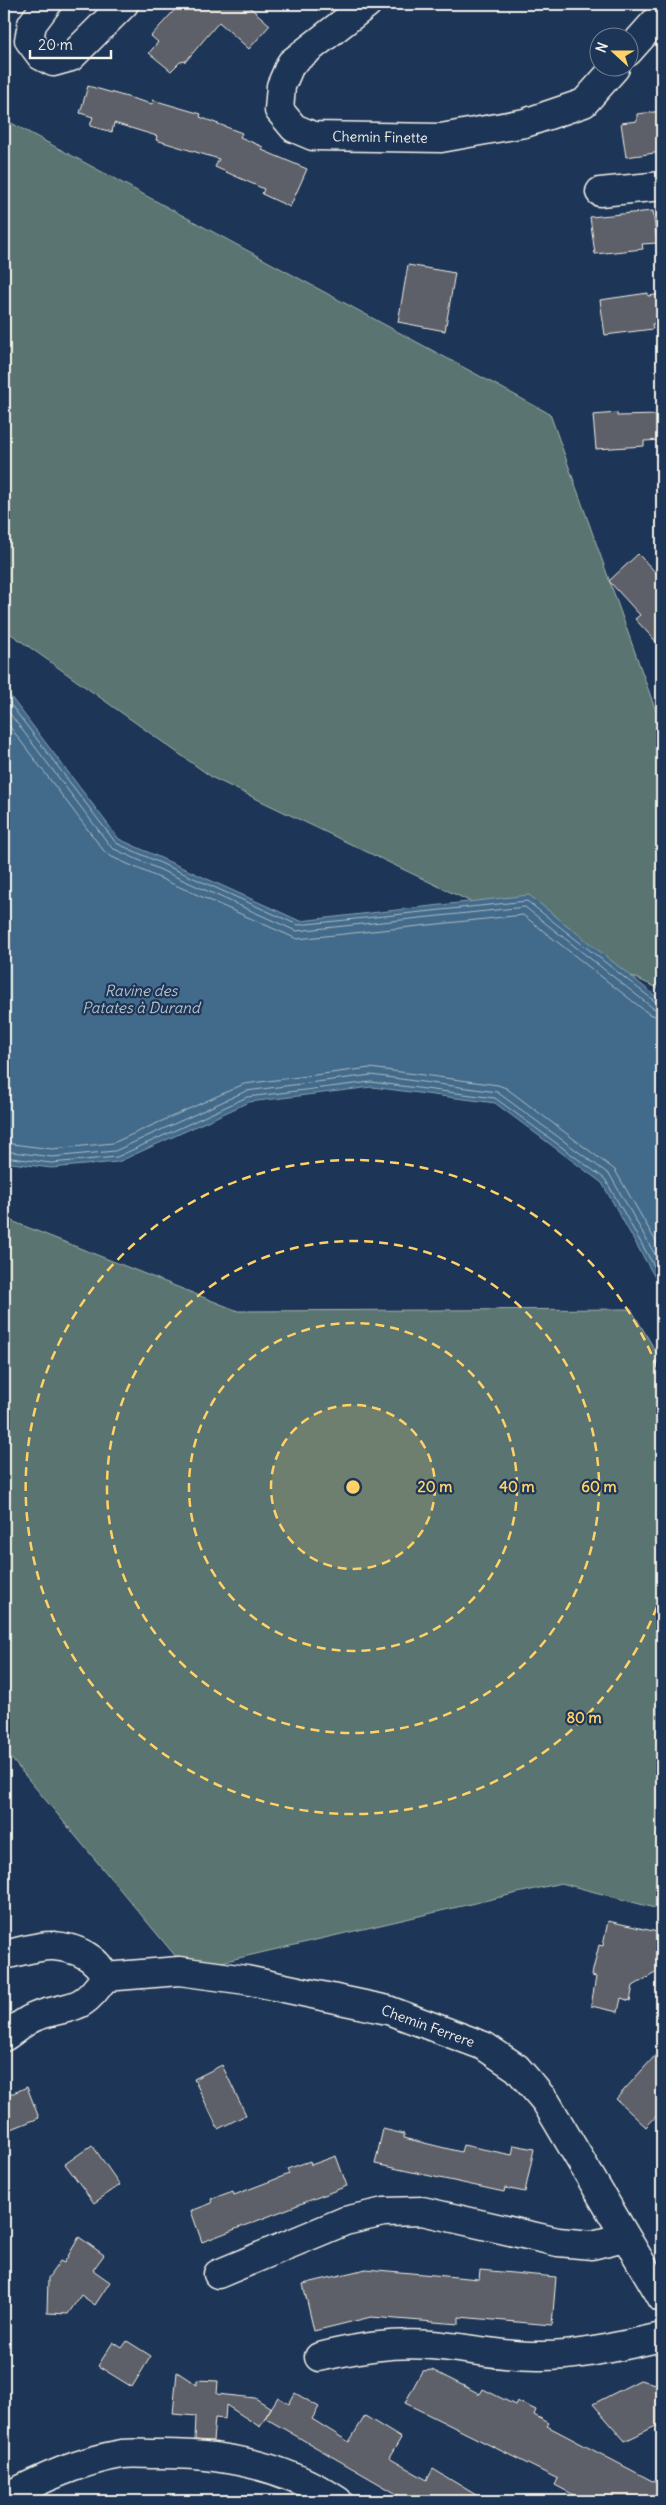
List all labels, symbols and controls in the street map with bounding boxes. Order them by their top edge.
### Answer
scale bar [30,28,111,60]
north arrow [588,28,638,78]
text: 20 m [38,35,73,54]
text: N [592,40,612,55]
street label: Chemin Finette [332,127,428,147]
water label: Ravine des Patates à Durand [82,981,202,1017]
text: 20 m [418,1477,452,1496]
text: 40 m [499,1477,535,1496]
text: 60 m [581,1477,617,1496]
centre of rings [344,1478,362,1496]
text: 80 m [566,1708,602,1727]
street label: Chemin Ferrere [379,2001,477,2051]

